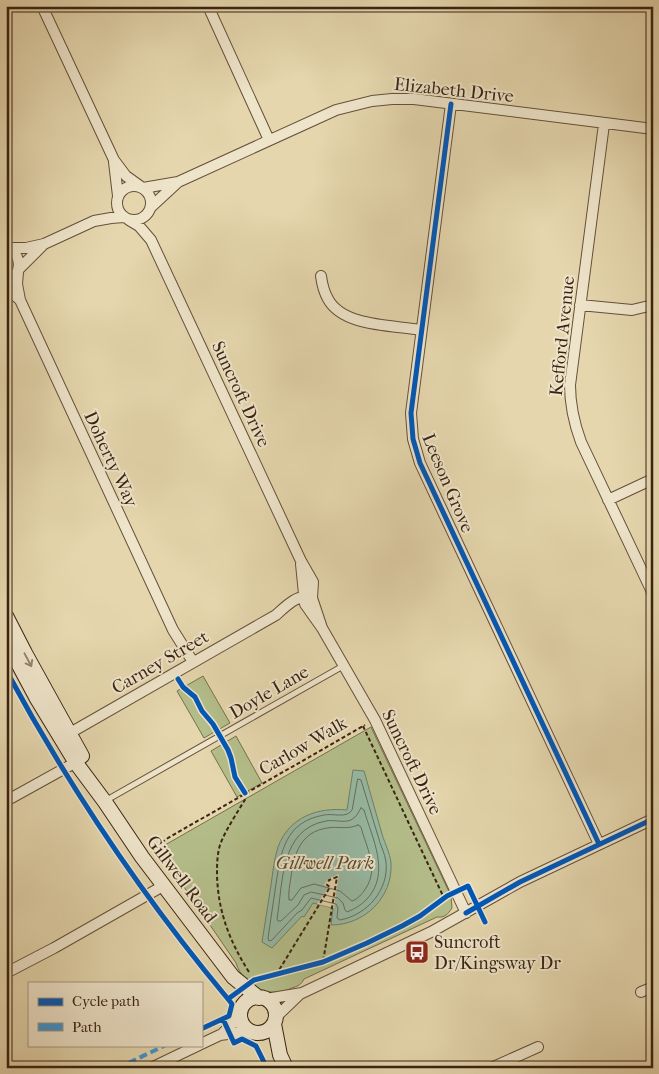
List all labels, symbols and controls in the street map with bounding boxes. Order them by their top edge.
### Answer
street label: Elizabeth Drive [393,74,515,107]
street label: Kefford Avenue [546,275,579,397]
street label: Suncroft Drive [207,338,274,451]
street label: Doherty Way [79,408,142,512]
street label: Leeson Grove [417,431,478,536]
street label: Carney Street [108,626,213,699]
one-way arrow [23,652,33,667]
street label: Doyle Lane [226,661,313,724]
street label: Suncroft Drive [377,706,446,818]
street label: Carlow Walk [256,713,352,780]
street label: Gillwell Road [142,832,221,927]
park label: Gillwell Park [276,853,374,874]
place label: Suncroft Dr/Kingsway Dr [434,932,561,974]
bus stop icon: Suncroft Dr/Kingsway Dr [404,939,430,965]
legend [28,982,202,1046]
text: Cycle path [72,992,140,1010]
text: Path [72,1018,102,1036]

